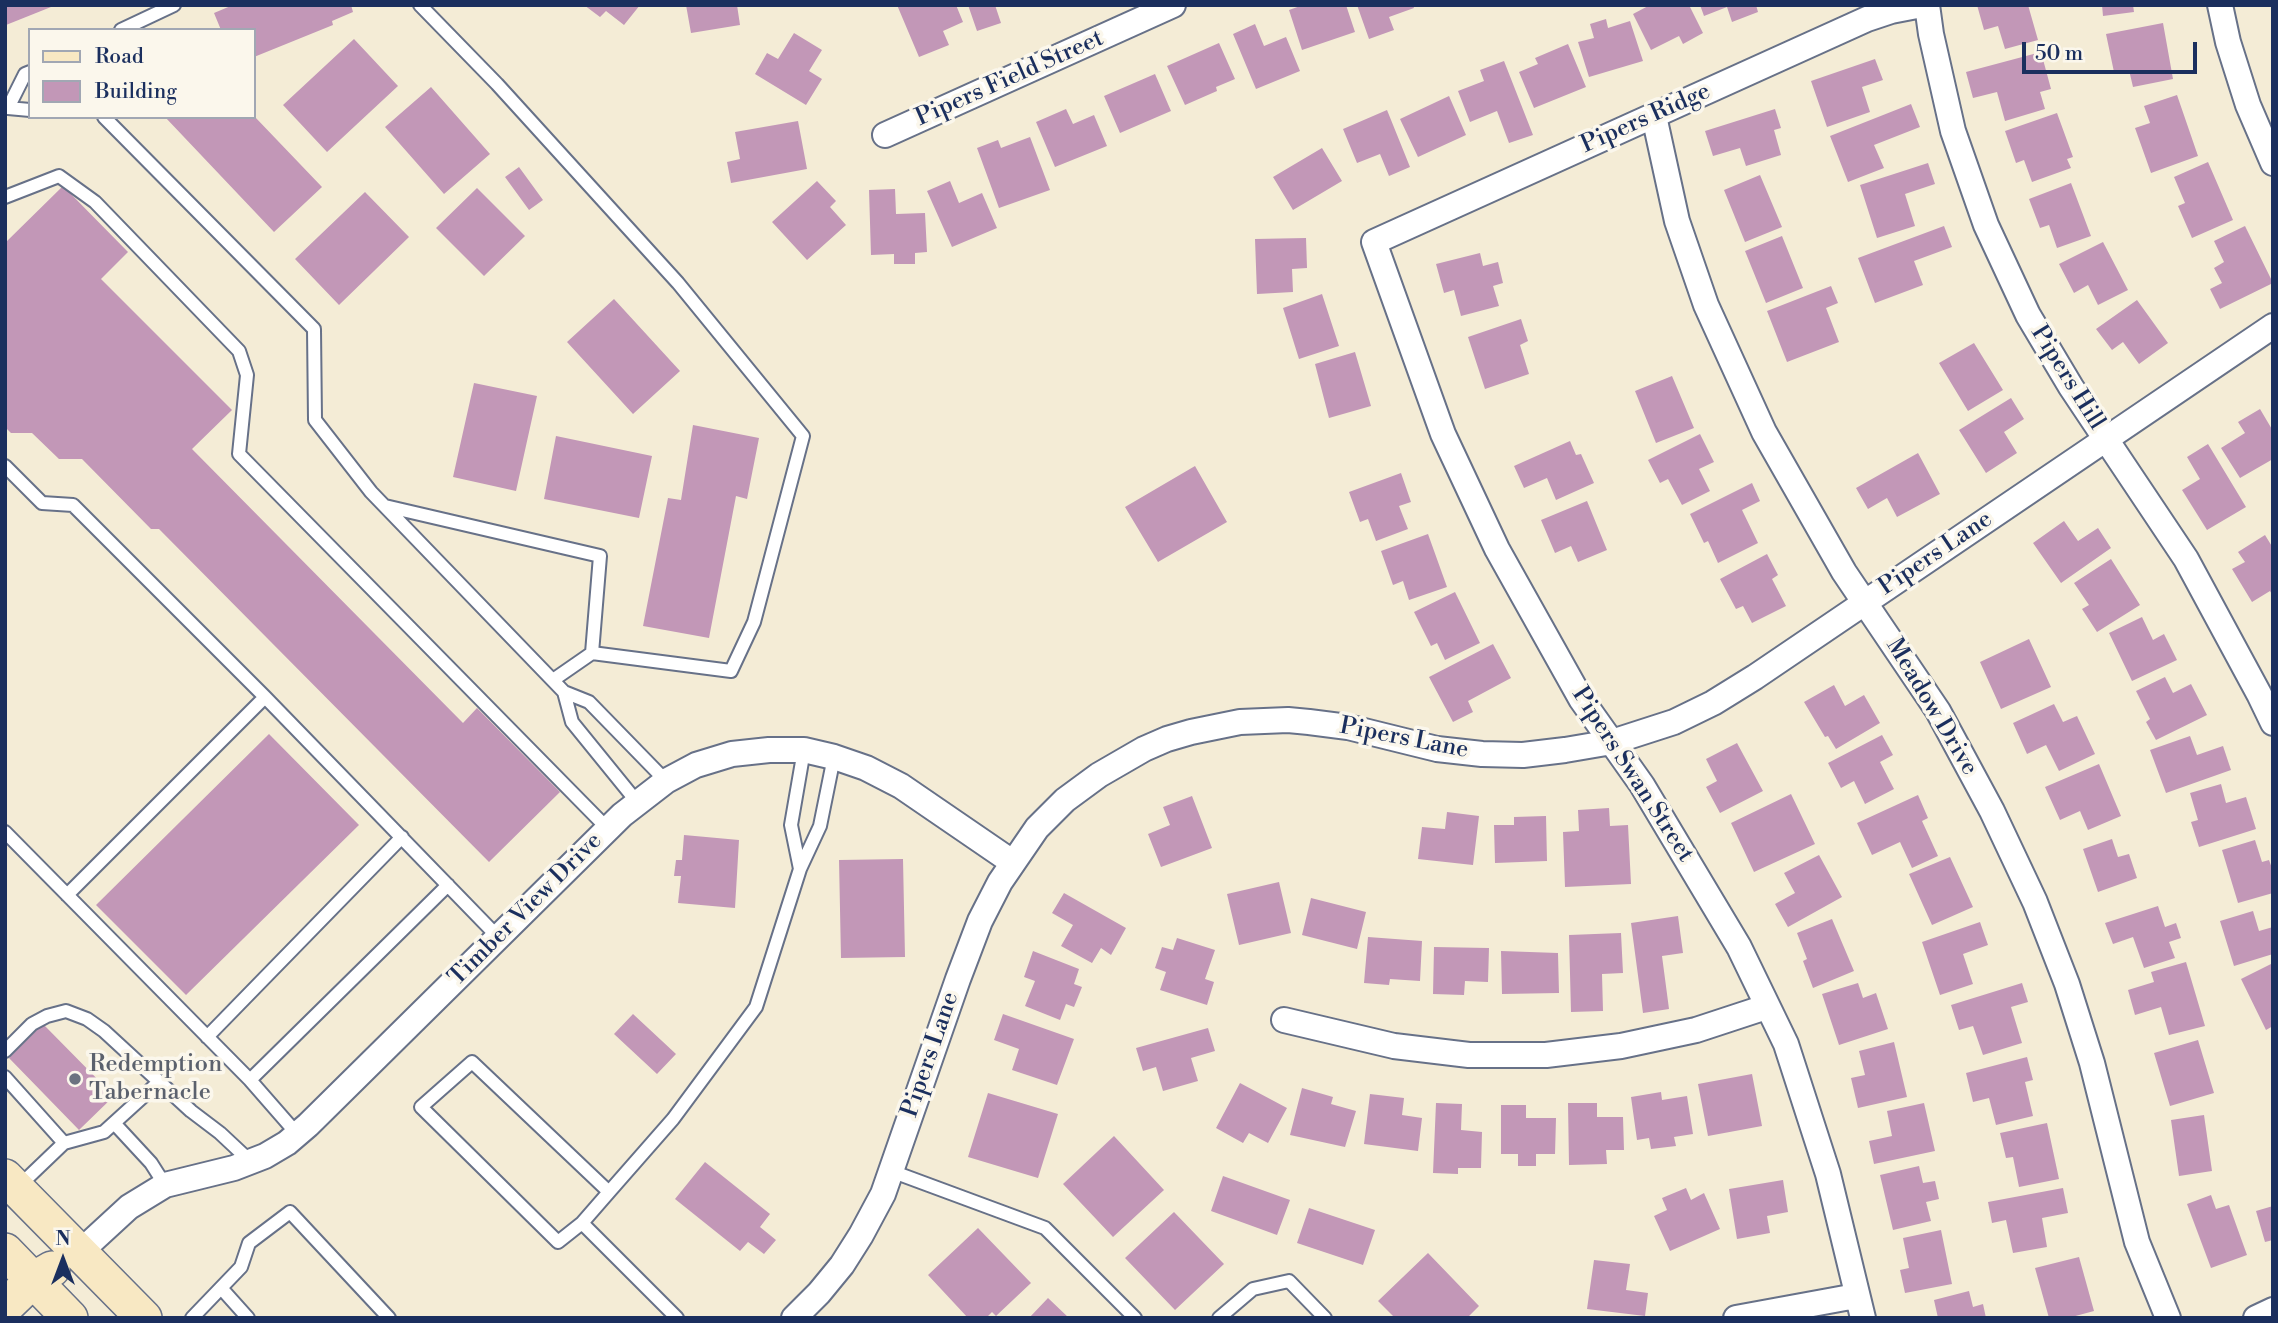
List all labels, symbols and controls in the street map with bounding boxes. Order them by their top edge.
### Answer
street label: Pipers Field Street [912,25,1108,133]
legend [28,28,256,119]
scale bar [2026,28,2201,72]
text: 50 m [2035,41,2083,67]
text: Road [95,44,144,70]
street label: Pipers Ridge [1577,78,1715,160]
text: Building [95,79,177,105]
street label: Pipers Hill [2024,321,2110,435]
street label: Pipers Lane [1874,506,1998,602]
street label: Meadow Drive [1879,633,1983,781]
street label: Pipers Swan Street [1565,682,1699,868]
street label: Pipers Lane [1337,712,1471,766]
street label: Timber View Drive [443,827,609,993]
street label: Pipers Lane [896,989,966,1121]
place label: Redemption Tabernacle [89,1051,222,1107]
marker: Redemption Tabernacle [67,1071,83,1087]
north arrow [28,1225,98,1295]
text: N [55,1227,71,1251]

